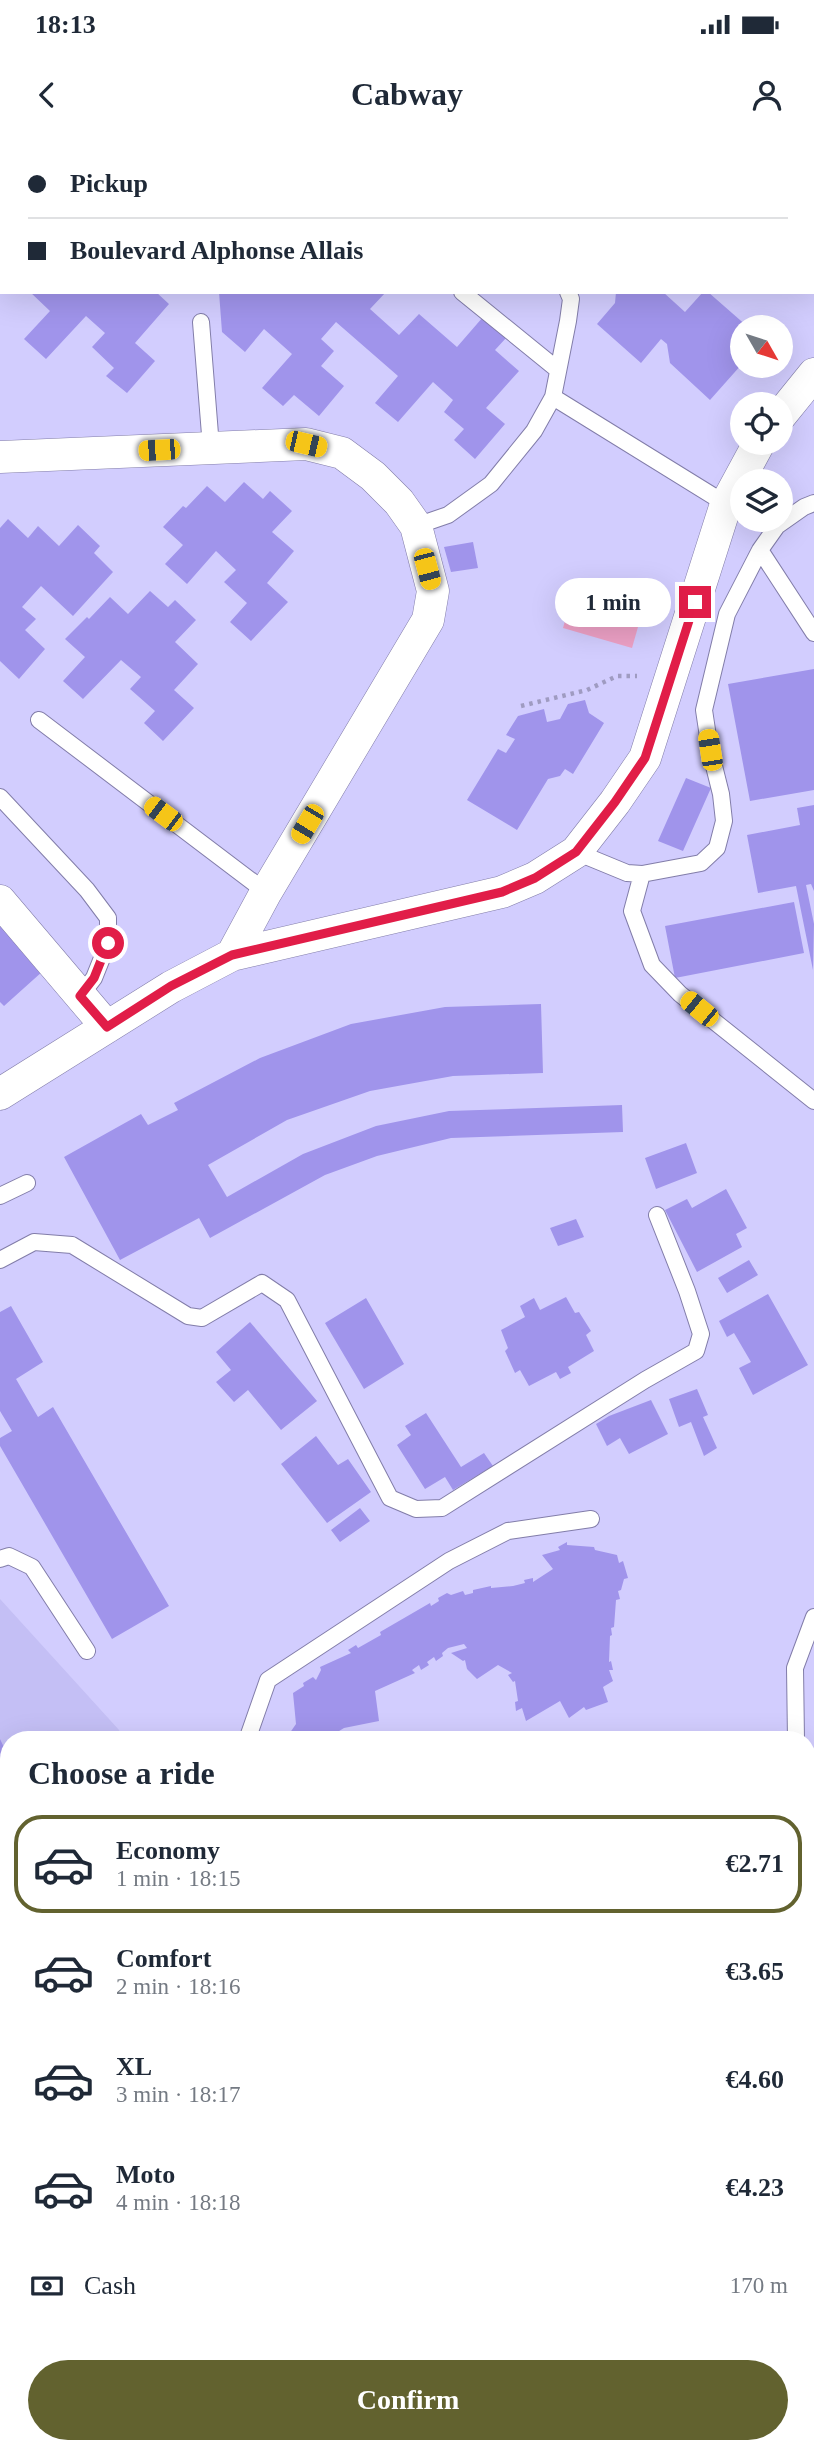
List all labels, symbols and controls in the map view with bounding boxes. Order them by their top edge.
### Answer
text: 18:13 [35,10,96,39]
icon: back [28,76,66,114]
text: Cabway [351,76,463,112]
icon: person [748,76,786,114]
text: Pickup [70,169,148,198]
text: Boulevard Alphonse Allais [70,236,363,265]
north arrow [730,315,793,378]
map controls [730,315,793,532]
button: locate [730,392,793,455]
car [284,429,329,459]
car [138,438,181,462]
button: layers [730,469,793,532]
car [412,546,443,592]
callout: 1 min [555,578,670,626]
route end [679,586,711,618]
text: 1 min [585,590,641,615]
car [697,728,724,772]
car [140,793,187,835]
car [288,801,327,847]
route start [92,927,124,959]
car [677,988,722,1030]
text: Choose a ride [28,1755,215,1791]
icon: car [32,1833,95,1896]
text: Economy [116,1836,220,1865]
text: €2.71 [726,1849,784,1878]
text: 1 min · 18:15 [116,1866,241,1891]
icon: car [32,1941,95,2004]
text: Comfort [116,1944,211,1973]
text: €3.65 [726,1957,784,1986]
text: 2 min · 18:16 [116,1974,241,1999]
icon: car [32,2049,95,2112]
text: XL [116,2052,152,2081]
text: €4.60 [726,2065,784,2094]
text: 3 min · 18:17 [116,2082,241,2107]
icon: car [32,2157,95,2220]
text: Moto [116,2160,175,2189]
text: €4.23 [726,2173,784,2202]
text: 4 min · 18:18 [116,2190,241,2215]
icon: cash [28,2267,66,2305]
text: Cash [84,2271,136,2300]
text: 170 m [730,2273,788,2298]
button: Confirm [28,2360,788,2440]

